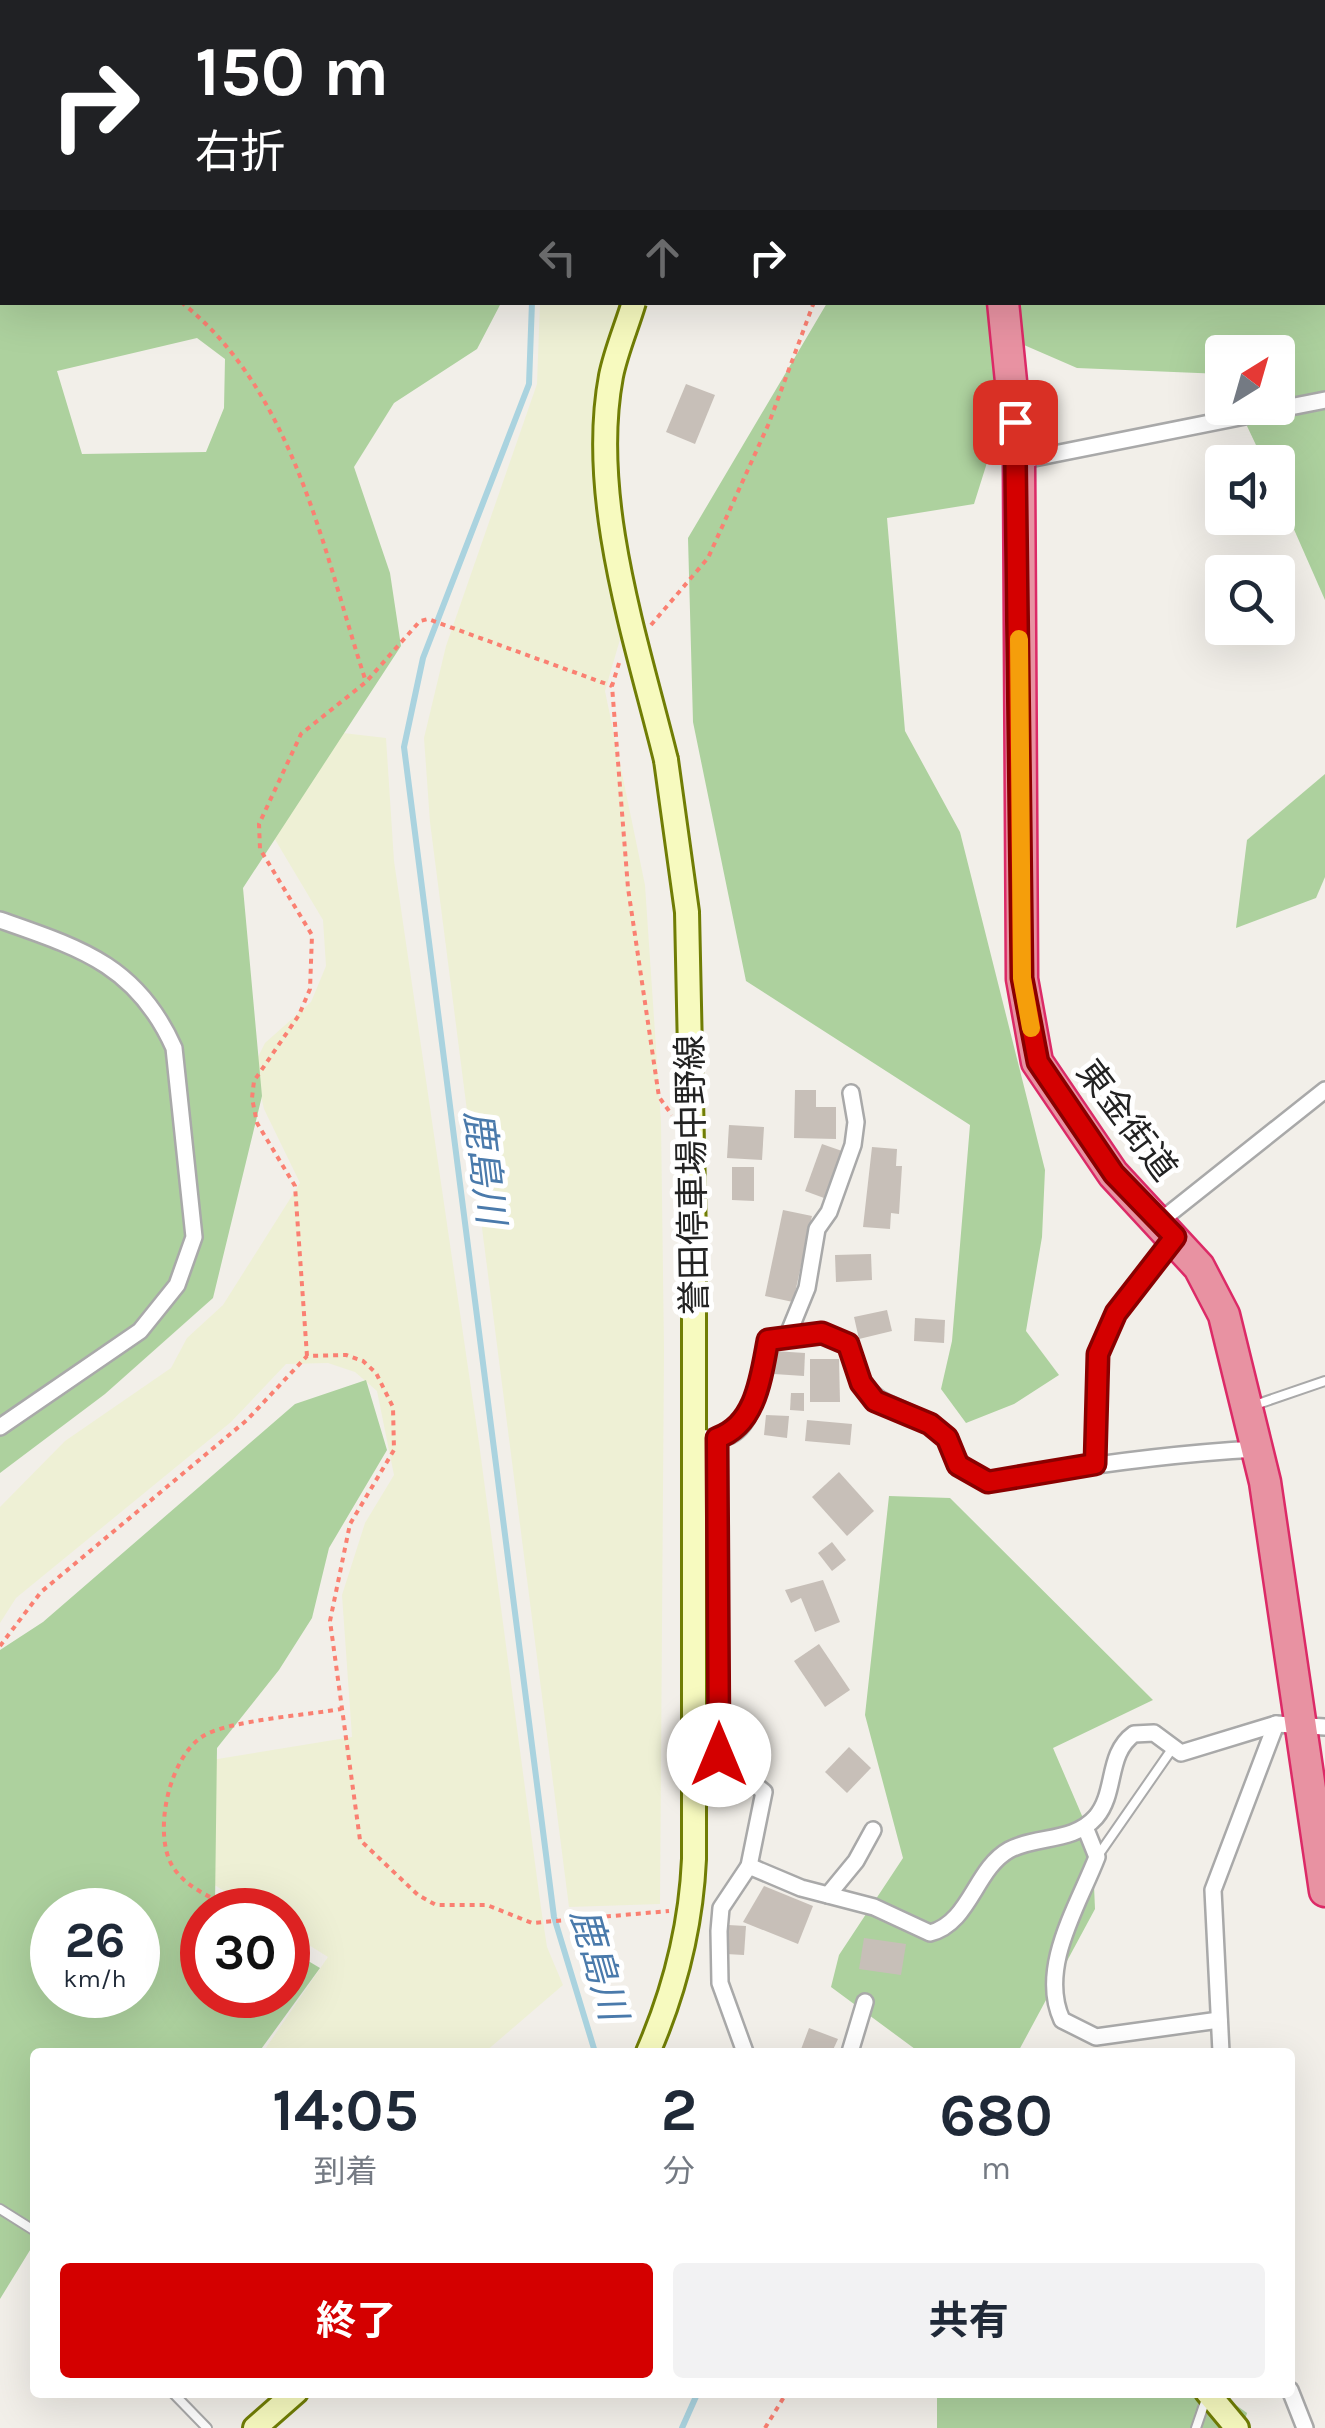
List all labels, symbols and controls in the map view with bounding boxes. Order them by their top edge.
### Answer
text: 150 m [195,31,389,113]
icon: right [30,40,160,170]
text: 右折 [195,126,285,178]
icon: left [530,230,585,285]
icon: ahead [635,230,690,285]
icon: right [740,230,795,285]
north arrow [1205,335,1295,425]
map controls [1205,335,1295,645]
pin [973,380,1058,465]
icon: arrive [988,395,1043,450]
button: sound [1205,445,1295,535]
button: search [1205,555,1295,645]
street label: 誉田停車場中野線 [670,1035,715,1315]
street label: 東金街道 [1068,1052,1185,1189]
water label: 鹿島川 [455,1108,514,1230]
position arrow [667,1703,771,1807]
speed limit sign: 30 [180,1888,310,2018]
water label: 鹿島川 [561,1903,637,2029]
text: 26 [65,1911,125,1970]
text: km/h [63,1964,127,1993]
text: 14:05 [272,2075,418,2145]
text: 2 [661,2075,697,2145]
text: 680 [939,2080,1053,2150]
text: m [981,2150,1011,2187]
text: 到着 [313,2153,377,2190]
text: 分 [663,2153,695,2190]
button: 終了 [60,2263,653,2378]
button: 共有 [673,2263,1265,2378]

